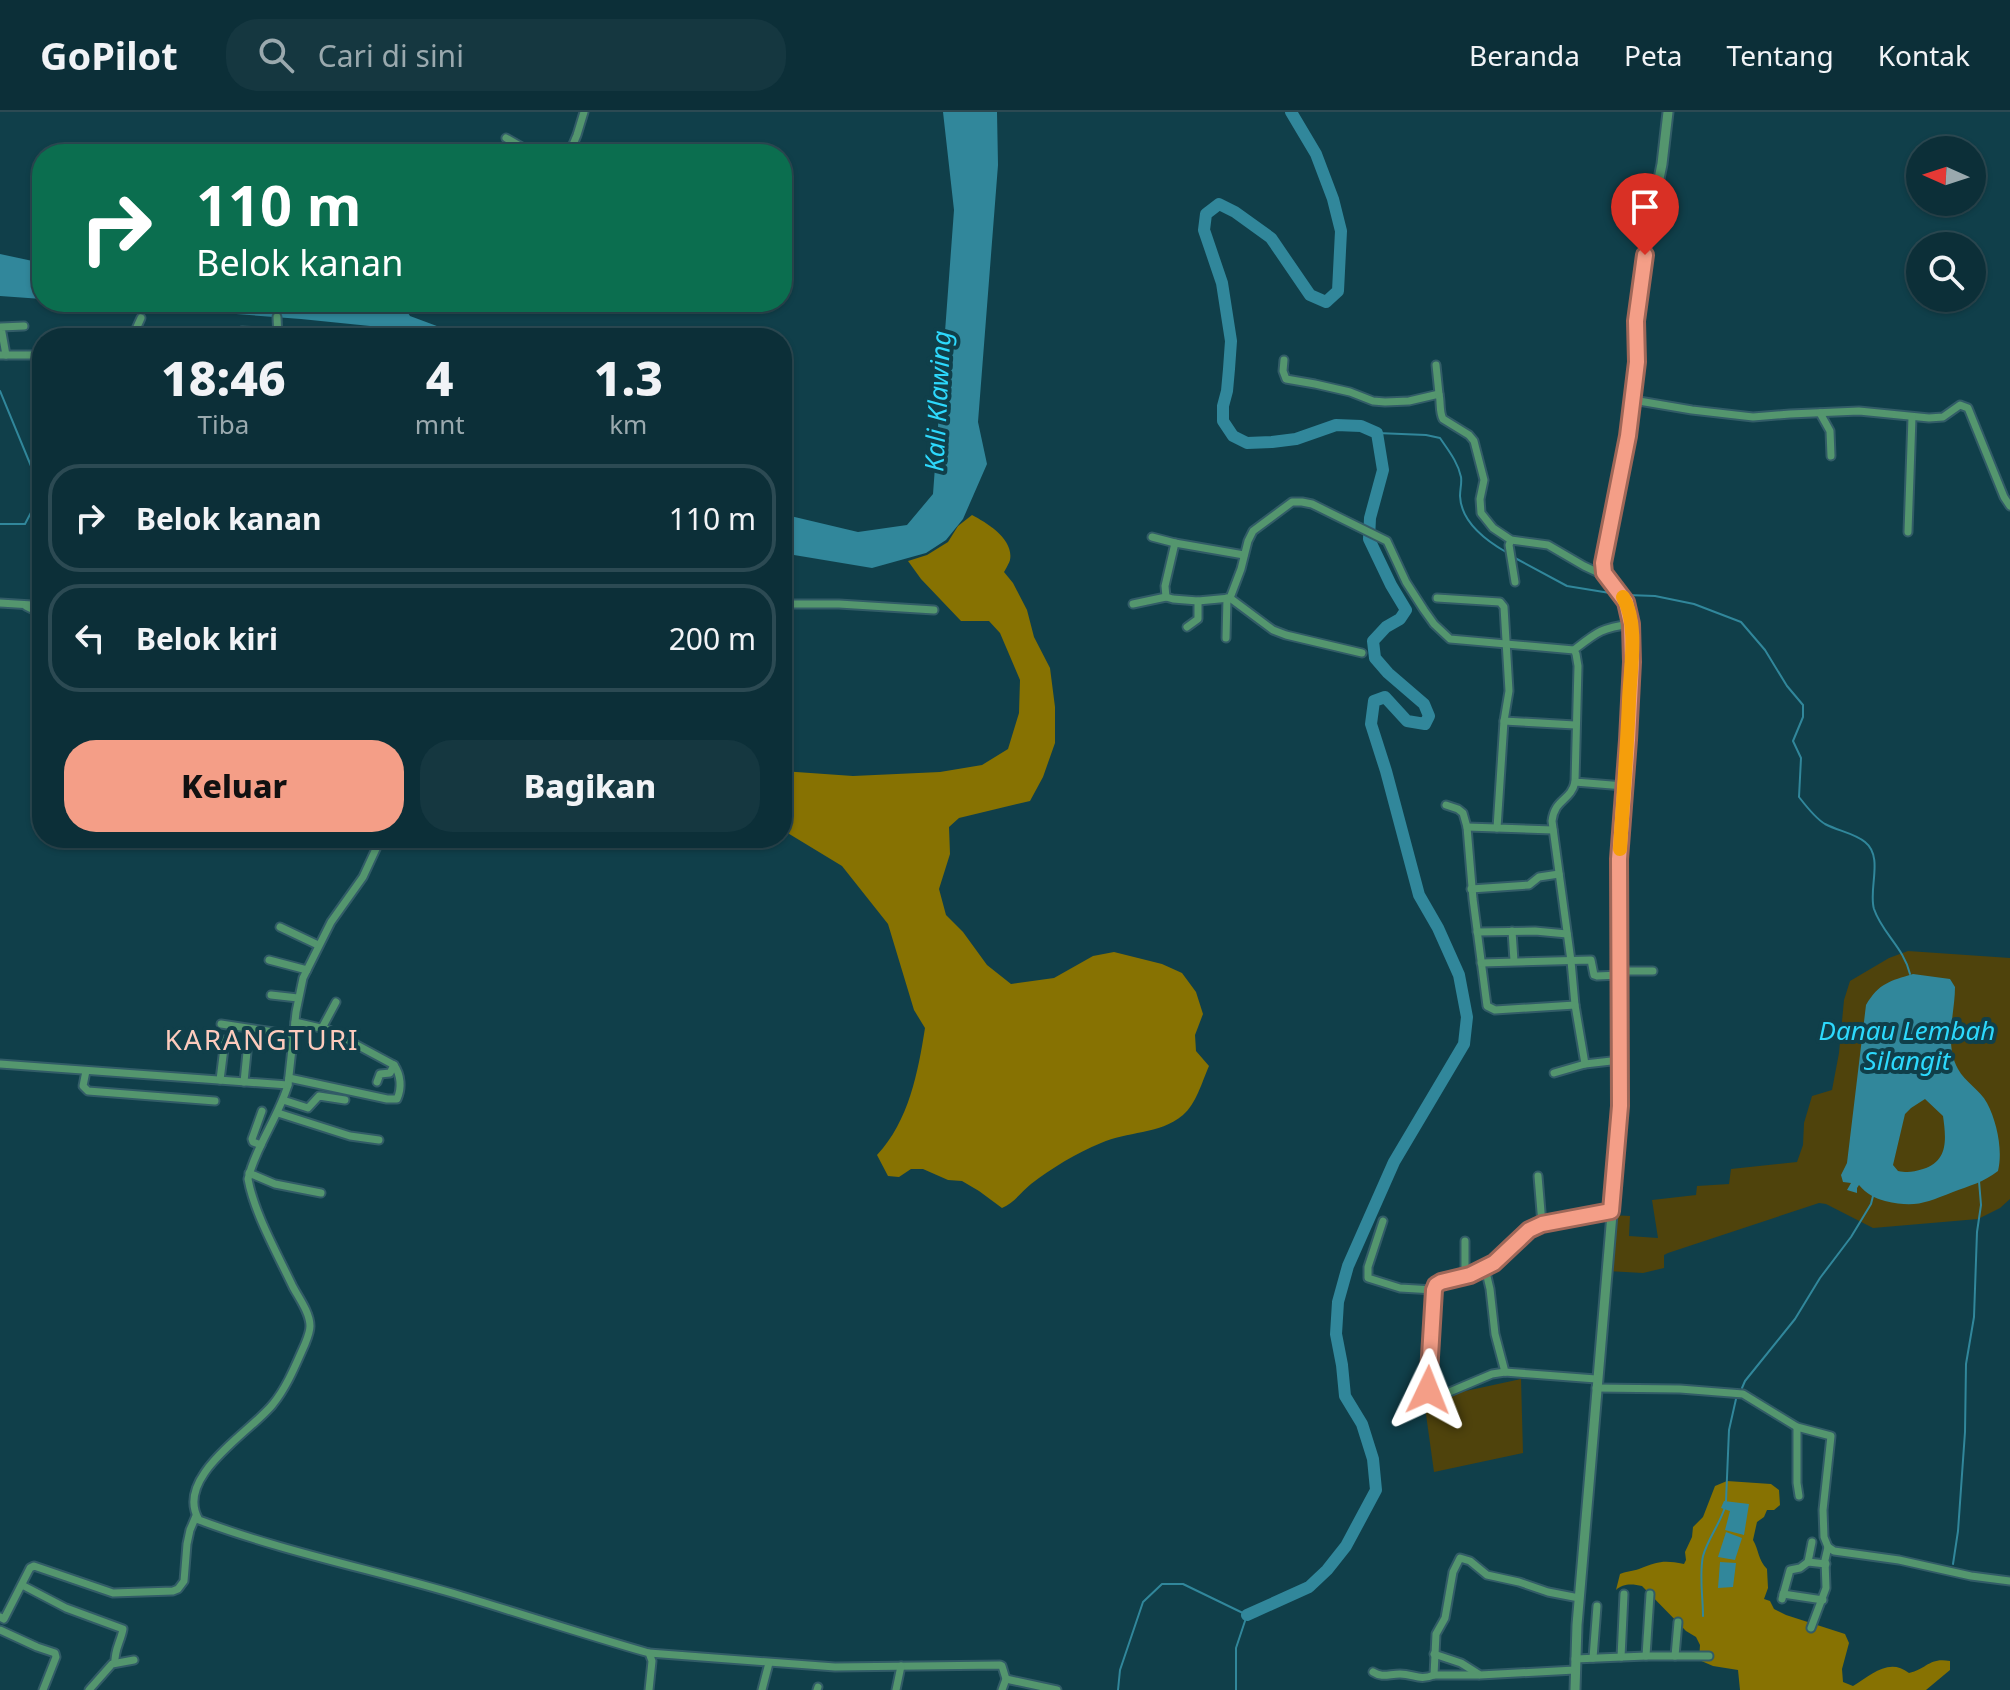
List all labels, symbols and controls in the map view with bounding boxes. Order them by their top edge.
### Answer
search box [226,19,786,91]
text: GoPilot [40,29,178,81]
icon: search [254,33,298,77]
text: Cari di sini [318,35,464,76]
text: Beranda [1469,36,1580,74]
text: Peta [1624,36,1683,74]
text: Tentang [1727,36,1834,74]
text: Kontak [1878,36,1970,74]
north arrow [1906,136,1986,216]
map controls [1906,136,1986,312]
text: 110 m [196,166,361,242]
pin [1611,173,1679,255]
icon: right [64,176,168,280]
icon: arrive [1623,185,1667,229]
button: search [1906,232,1986,312]
text: Belok kanan [196,238,403,287]
water label: Kali Klawing [915,329,959,472]
text: 18:46 [161,345,286,410]
text: 4 [426,345,454,410]
text: 1.3 [594,345,663,410]
text: Tiba [198,406,249,442]
text: mnt [415,406,465,442]
text: km [609,406,647,442]
icon: right [68,496,112,540]
text: Belok kanan [136,498,322,539]
text: 110 m [669,498,756,539]
icon: left [68,616,112,660]
text: Belok kiri [136,618,278,659]
text: 200 m [669,618,756,659]
button: Keluar [64,740,404,832]
button: Bagikan [420,740,760,832]
water label: Danau Lembah Silangit [1819,1012,1995,1078]
district label: KARANGTURI [164,1020,360,1058]
position arrow [1386,1348,1470,1432]

